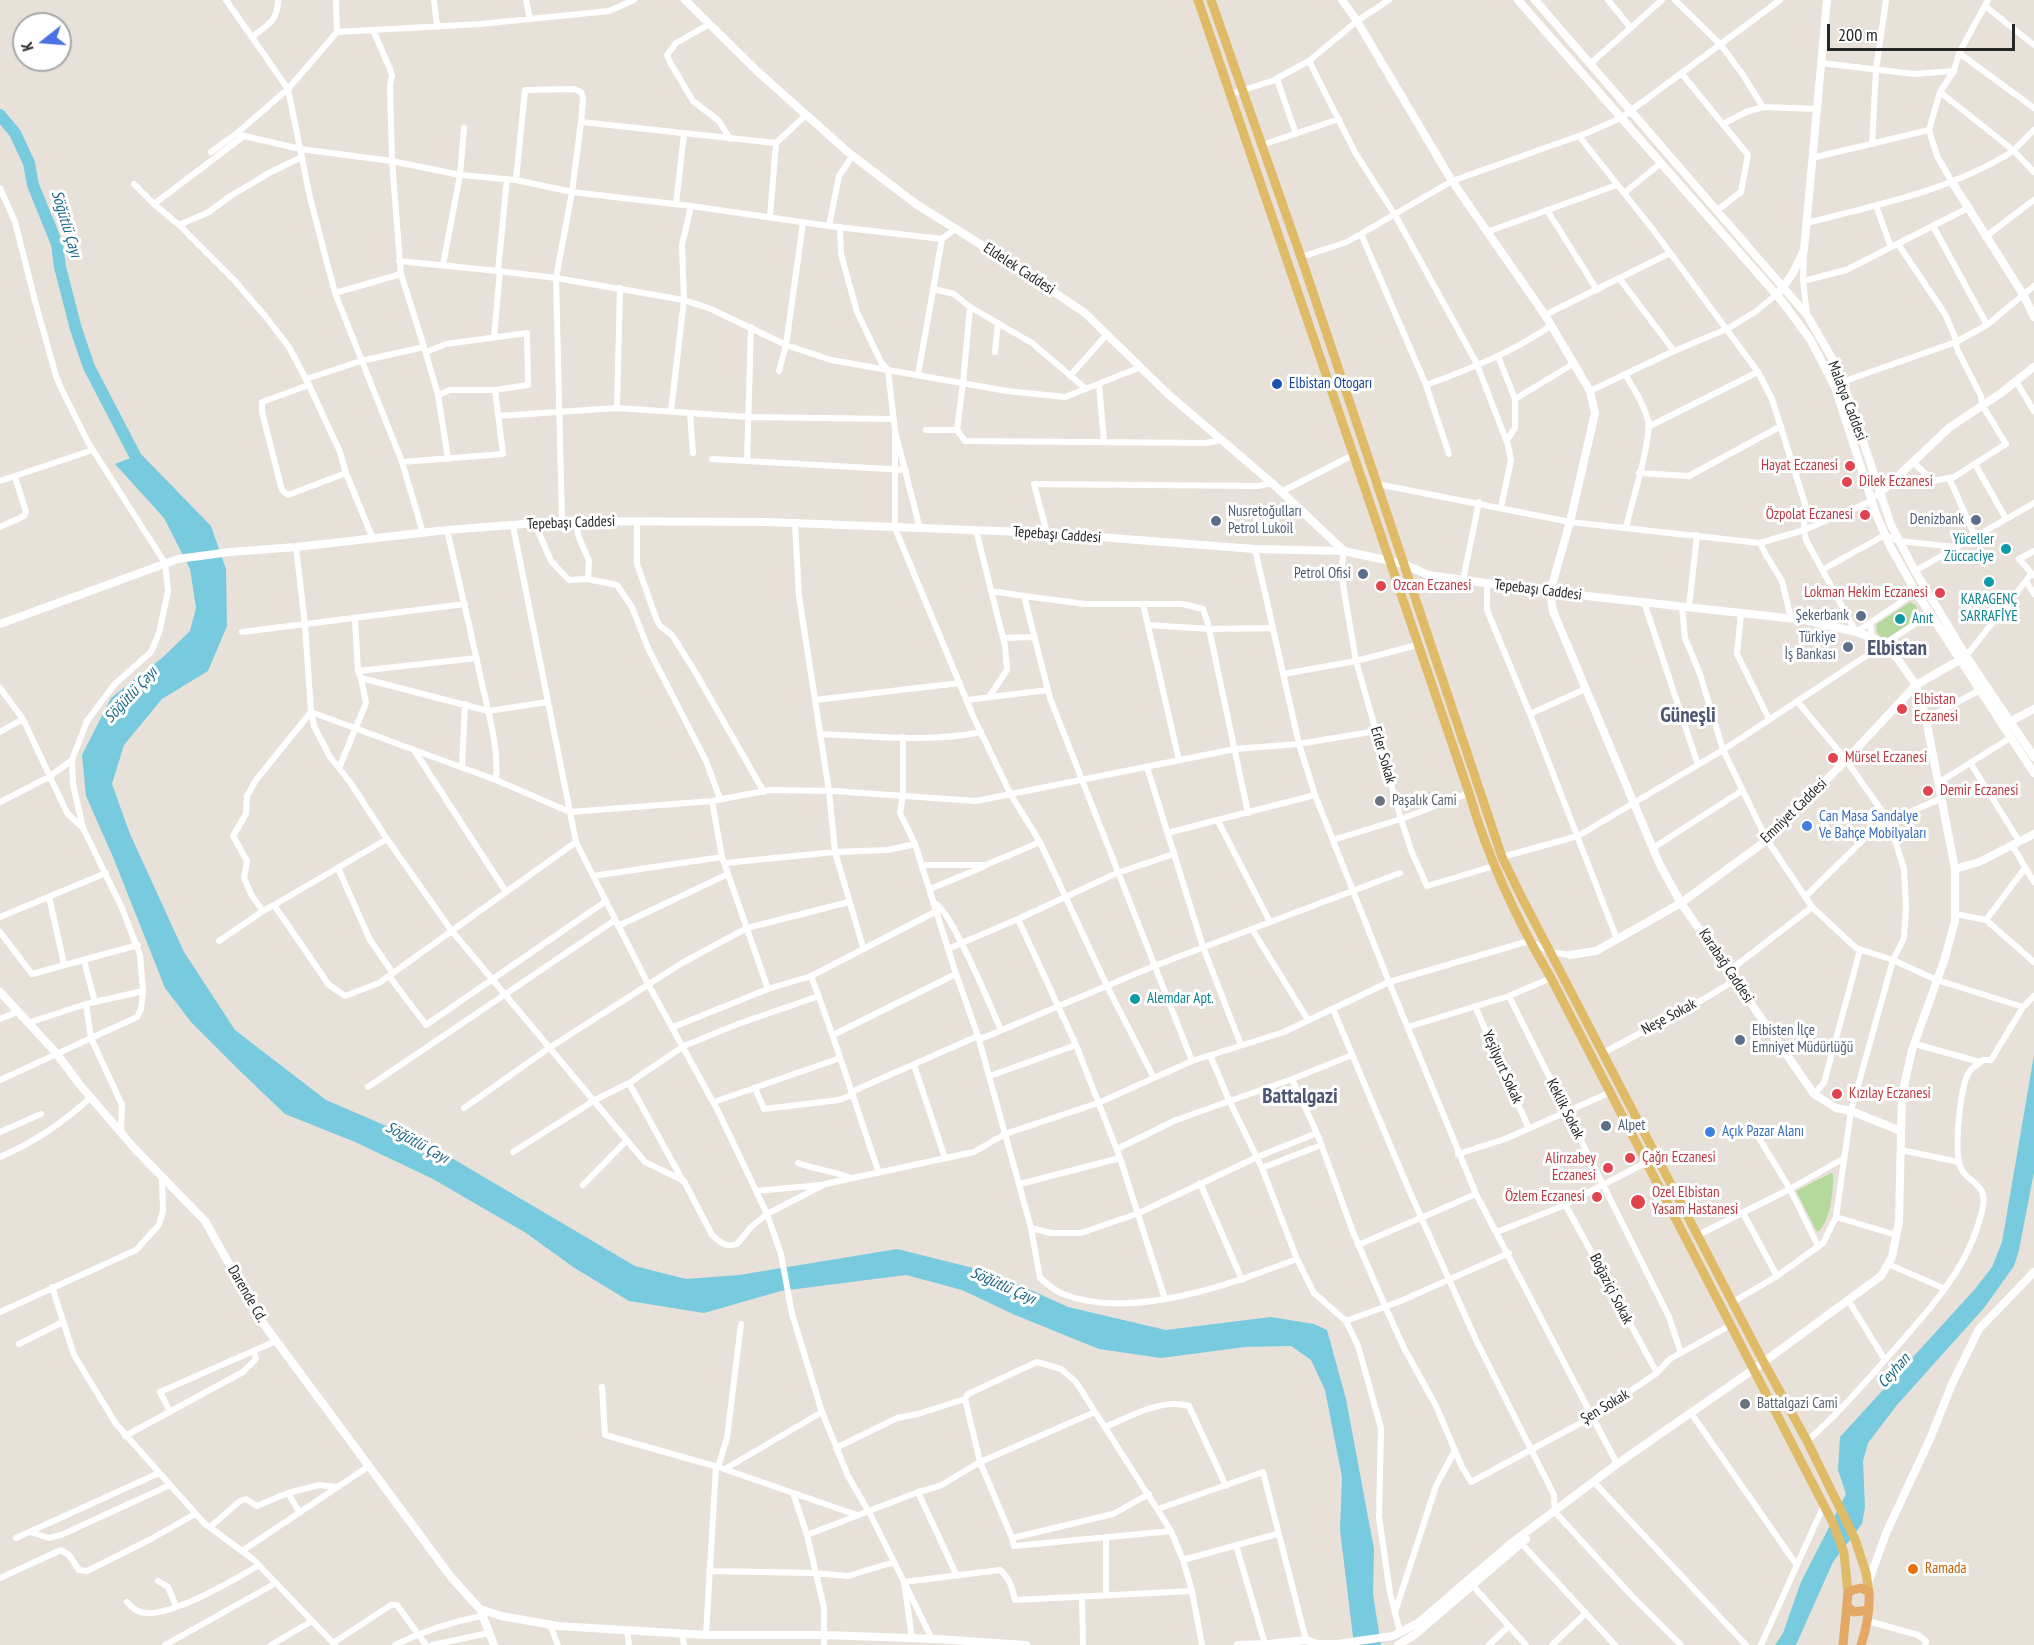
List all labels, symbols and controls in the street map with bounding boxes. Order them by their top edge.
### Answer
north arrow [12,12,72,72]
scale bar [1830,12,2018,50]
text: 200 m [1838,23,1878,46]
text: K [16,40,37,54]
water label: Söğütlü Çayı [47,188,85,260]
street label: Eldelek Caddesi [980,239,1058,299]
street label: Malatya Caddesi [1824,359,1870,443]
place label: Elbistan Otogarı [1289,375,1372,393]
marker: Elbistan Otogarı [1270,377,1284,391]
place label: Hayat Eczanesi [1761,457,1838,475]
marker: Hayat Eczanesi [1843,459,1857,473]
place label: Dilek Eczanesi [1859,473,1933,491]
marker: Dilek Eczanesi [1840,475,1854,489]
place label: Nusretoğulları Petrol Lukoil [1228,503,1302,538]
place label: Özpolat Eczanesi [1766,506,1853,524]
marker: Özpolat Eczanesi [1858,508,1872,522]
place label: Denizbank [1910,511,1964,529]
street label: Tepebaşı Caddesi [527,512,615,534]
marker: Denizbank [1969,513,1983,527]
marker: Nusretoğulları Petrol Lukoil [1209,514,1223,528]
street label: Tepebaşı Caddesi [1012,523,1102,547]
place label: Yüceller Züccaciye [1944,531,1994,566]
marker: Yüceller Züccaciye [1999,542,2013,556]
place label: Petrol Ofisi [1294,565,1351,583]
marker: Petrol Ofisi [1356,567,1370,581]
marker: KARAGENÇ SARRAFİYE [1982,575,1996,589]
street label: Tepebaşı Caddesi [1493,576,1583,604]
place label: Ozcan Eczanesi [1393,577,1471,595]
marker: Ozcan Eczanesi [1374,579,1388,593]
place label: Lokman Hekim Eczanesi [1804,584,1928,602]
marker: Lokman Hekim Eczanesi [1933,586,1947,600]
place label: KARAGENÇ SARRAFİYE [1960,591,2018,626]
place label: Şekerbank [1795,607,1849,625]
marker: Şekerbank [1854,609,1868,623]
place label: Anıt [1912,610,1933,628]
marker: Anıt [1893,612,1907,626]
place label: Türkiye İş Bankası [1784,629,1836,664]
district label: Elbistan [1867,636,1927,662]
marker: Türkiye İş Bankası [1841,640,1855,654]
water label: Söğütlü Çayı [100,663,162,727]
place label: Elbistan Eczanesi [1914,691,1958,726]
marker: Elbistan Eczanesi [1895,702,1909,716]
district label: Güneşli [1660,703,1716,729]
street label: Erler Sokak [1366,725,1400,785]
place label: Mürsel Eczanesi [1845,749,1927,767]
marker: Mürsel Eczanesi [1826,751,1840,765]
street label: Emniyet Caddesi [1757,775,1831,847]
place label: Demir Eczanesi [1940,782,2018,800]
marker: Demir Eczanesi [1921,784,1935,798]
place label: Paşalık Cami [1392,792,1457,810]
marker: Paşalık Cami [1373,794,1387,808]
place label: Can Masa Sandalye Ve Bahçe Mobilyaları [1819,808,1927,843]
marker: Can Masa Sandalye Ve Bahçe Mobilyaları [1800,819,1814,833]
street label: Karabağ Caddesi [1695,926,1757,1006]
place label: Alemdar Apt. [1147,990,1214,1008]
marker: Alemdar Apt. [1128,992,1142,1006]
street label: Neşe Sokak [1639,995,1699,1039]
place label: Elbisten İlçe Emniyet Müdürlüğü [1752,1022,1853,1057]
street label: Yeşilyurt Sokak [1478,1028,1526,1106]
marker: Elbisten İlçe Emniyet Müdürlüğü [1733,1033,1747,1047]
street label: Keklik Sokak [1542,1076,1588,1142]
district label: Battalgazi [1262,1084,1338,1110]
place label: Kızılay Eczanesi [1849,1085,1931,1103]
marker: Kızılay Eczanesi [1830,1087,1844,1101]
place label: Alpet [1618,1117,1645,1135]
water label: Söğütlü Çayı [382,1118,452,1168]
marker: Alpet [1599,1119,1613,1133]
place label: Açık Pazar Alanı [1722,1123,1804,1141]
marker: Açık Pazar Alanı [1703,1125,1717,1139]
place label: Çağrı Eczanesi [1642,1149,1716,1167]
place label: Alirızabey Eczanesi [1545,1150,1596,1185]
marker: Çağrı Eczanesi [1623,1151,1637,1165]
marker: Alirızabey Eczanesi [1601,1161,1615,1175]
place label: Ozel Elbistan Yasam Hastanesi [1652,1184,1738,1219]
place label: Özlem Eczanesi [1505,1188,1585,1206]
marker: Özlem Eczanesi [1590,1190,1604,1204]
marker: Ozel Elbistan Yasam Hastanesi [1629,1193,1647,1211]
street label: Boğaziçi Sokak [1586,1251,1636,1327]
street label: Darende Cd. [224,1262,270,1326]
water label: Söğütlü Çayı [968,1263,1038,1309]
water label: Ceyhan [1874,1350,1914,1392]
street label: Şen Sokak [1578,1386,1632,1428]
place label: Battalgazi Cami [1757,1395,1838,1413]
marker: Battalgazi Cami [1738,1397,1752,1411]
place label: Ramada [1925,1560,1966,1578]
marker: Ramada [1906,1562,1920,1576]

